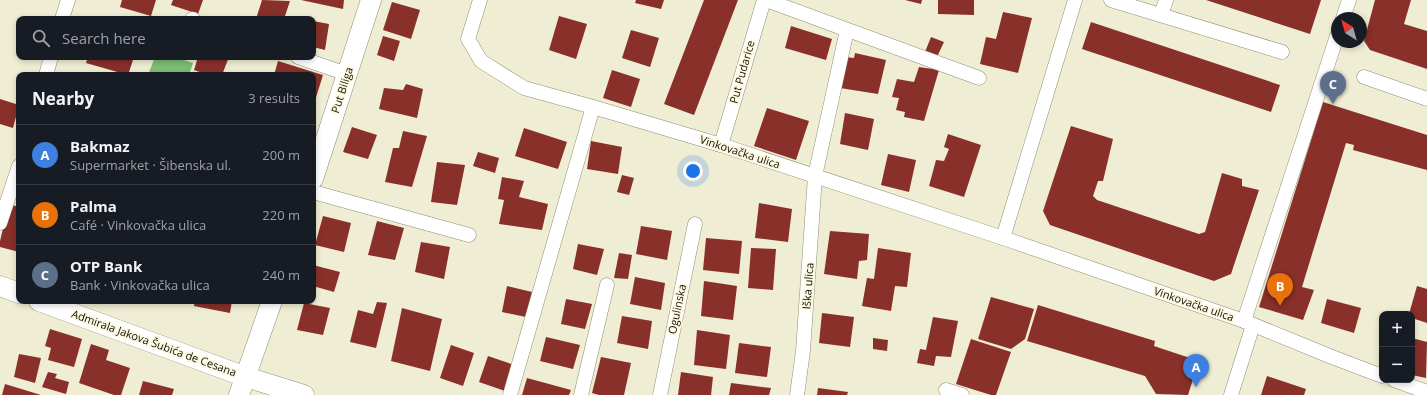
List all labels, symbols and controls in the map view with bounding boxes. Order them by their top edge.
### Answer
north arrow [1331,12,1367,48]
search box [16,16,316,60]
icon: search [30,27,52,49]
text: Search here [62,28,146,48]
street label: Put Pudarice [725,39,758,105]
street label: Put Biliga [327,65,356,115]
pin: C [1320,71,1346,104]
text: Nearby [32,87,94,110]
text: 3 results [248,89,300,107]
street label: Vinkovačka ulica [698,131,782,172]
text: Bakmaz [70,136,130,156]
text: A [41,146,49,164]
text: 200 m [262,146,300,164]
text: Supermarket · Šibenska ul. [70,156,231,174]
your location [683,161,703,181]
text: Palma [70,196,117,216]
text: B [41,206,49,224]
text: 220 m [262,206,300,224]
text: Café · Vinkovačka ulica [70,216,206,234]
text: OTP Bank [70,256,142,276]
street label: Iška ulica [798,262,817,310]
text: C [41,266,49,284]
text: 240 m [262,266,300,284]
pin: B [1267,273,1293,306]
text: Bank · Vinkovačka ulica [70,276,210,294]
street label: Ogulinska [664,283,689,335]
street label: Vinkovačka ulica [1152,283,1236,324]
street label: Admirala Jakova Šubića de Cesana [70,306,239,379]
map controls [1379,311,1415,383]
button: + [1379,311,1415,347]
button: − [1379,347,1415,383]
pin: A [1183,354,1209,387]

